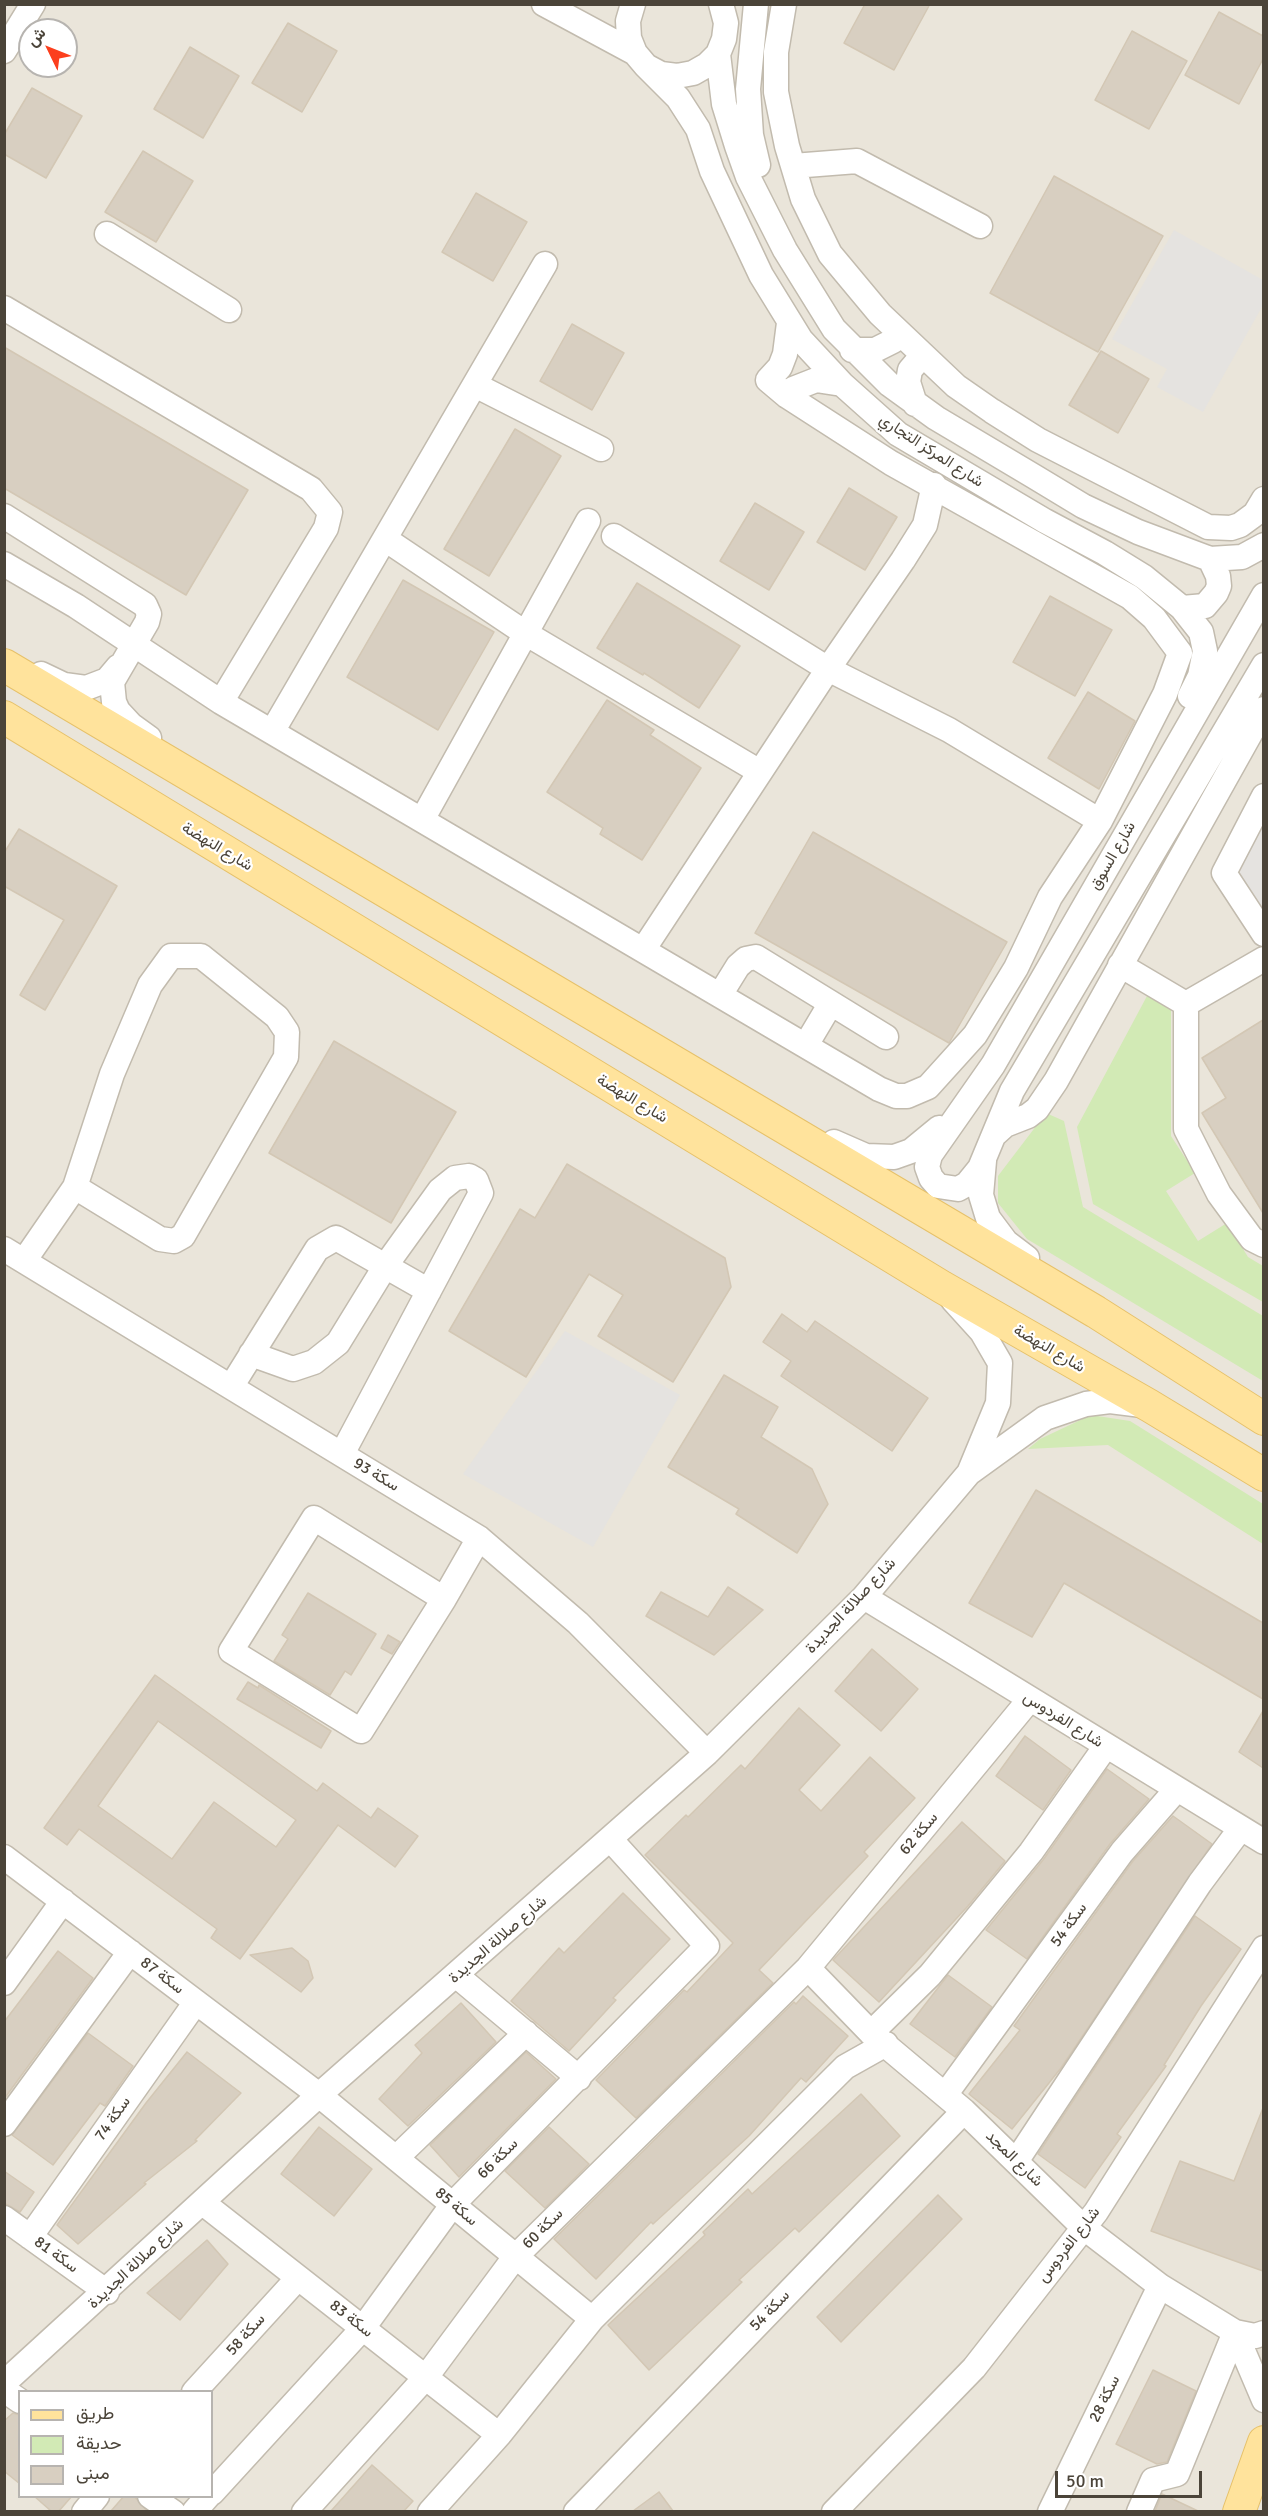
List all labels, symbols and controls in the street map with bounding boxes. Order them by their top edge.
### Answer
north arrow [18,18,78,78]
text: ش [22,23,50,51]
street label: شارع المركز التجاري [875,410,987,492]
street label: شارع النهضة [178,818,256,876]
street label: شارع السوق [1086,818,1140,894]
street label: شارع النهضة [593,1070,671,1128]
street label: شارع النهضة [1010,1321,1088,1377]
street label: سكة 93 [350,1454,402,1496]
street label: شارع صلالة الجديدة [802,1554,900,1658]
street label: شارع الفردوس [1020,1688,1106,1752]
street label: سكة 62 [896,1809,942,1859]
street label: شارع صلالة الجديدة [445,1892,551,1988]
street label: سكة 54 [1047,1899,1091,1951]
street label: سكة 87 [136,1953,188,1999]
street label: سكة 74 [91,2093,135,2145]
street label: شارع المجد [981,2127,1047,2191]
street label: سكة 66 [474,2135,522,2183]
street label: سكة 85 [431,2184,481,2230]
street label: شارع الفردوس [1034,2203,1104,2287]
street label: سكة 60 [519,2205,567,2253]
street label: شارع صلالة الجديدة [84,2215,188,2313]
street label: سكة 81 [30,2233,82,2277]
street label: سكة 54 [746,2286,794,2336]
street label: سكة 83 [325,2296,377,2342]
street label: سكة 58 [222,2310,270,2360]
street label: سكة 28 [1085,2372,1125,2426]
legend [18,2390,213,2498]
text: طريق [76,2402,114,2424]
text: حديقة [76,2432,122,2454]
scale bar [1058,2459,1205,2497]
text: مبنى [76,2462,110,2484]
text: 50 m [1066,2470,1104,2492]

